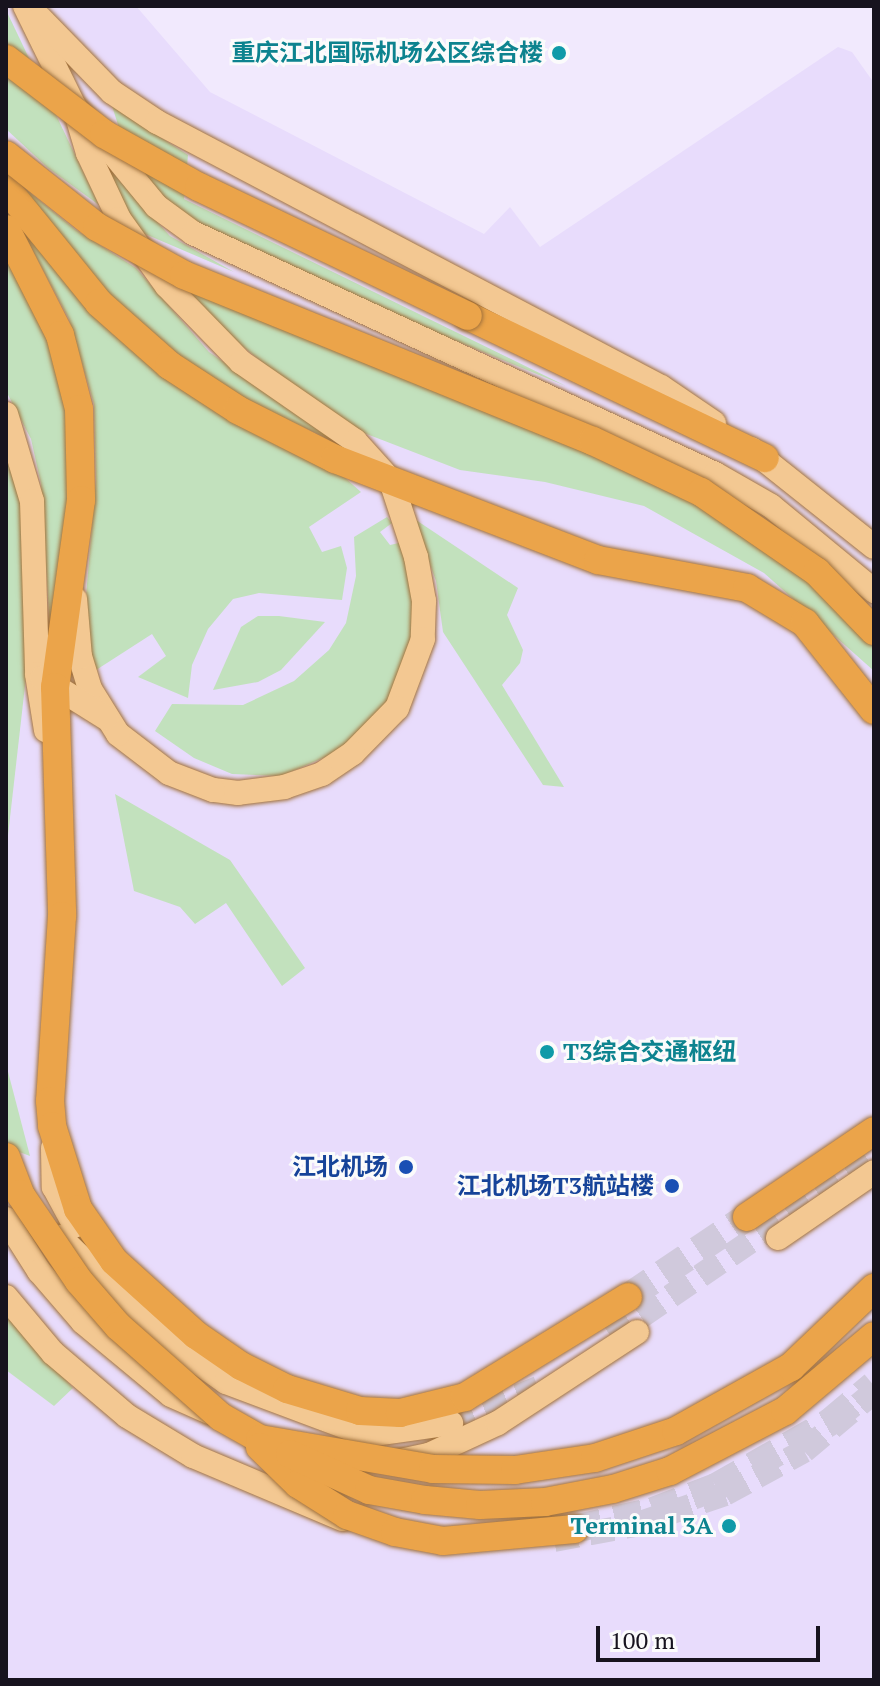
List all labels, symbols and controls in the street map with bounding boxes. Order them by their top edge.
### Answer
place label: 重庆江北国际机场公区综合楼 [231,39,543,67]
marker: 重庆江北国际机场公区综合楼 [550,44,568,62]
place label: T3综合交通枢纽 [563,1038,737,1066]
marker: T3综合交通枢纽 [538,1043,556,1061]
place label: 江北机场 [292,1153,388,1181]
marker: 江北机场 [395,1156,417,1178]
place label: 江北机场T3航站楼 [456,1172,654,1200]
marker: 江北机场T3航站楼 [661,1175,683,1197]
place label: Terminal 3A [571,1512,713,1540]
marker: Terminal 3A [720,1517,738,1535]
scale bar [600,1610,824,1660]
text: 100 m [610,1624,675,1656]

